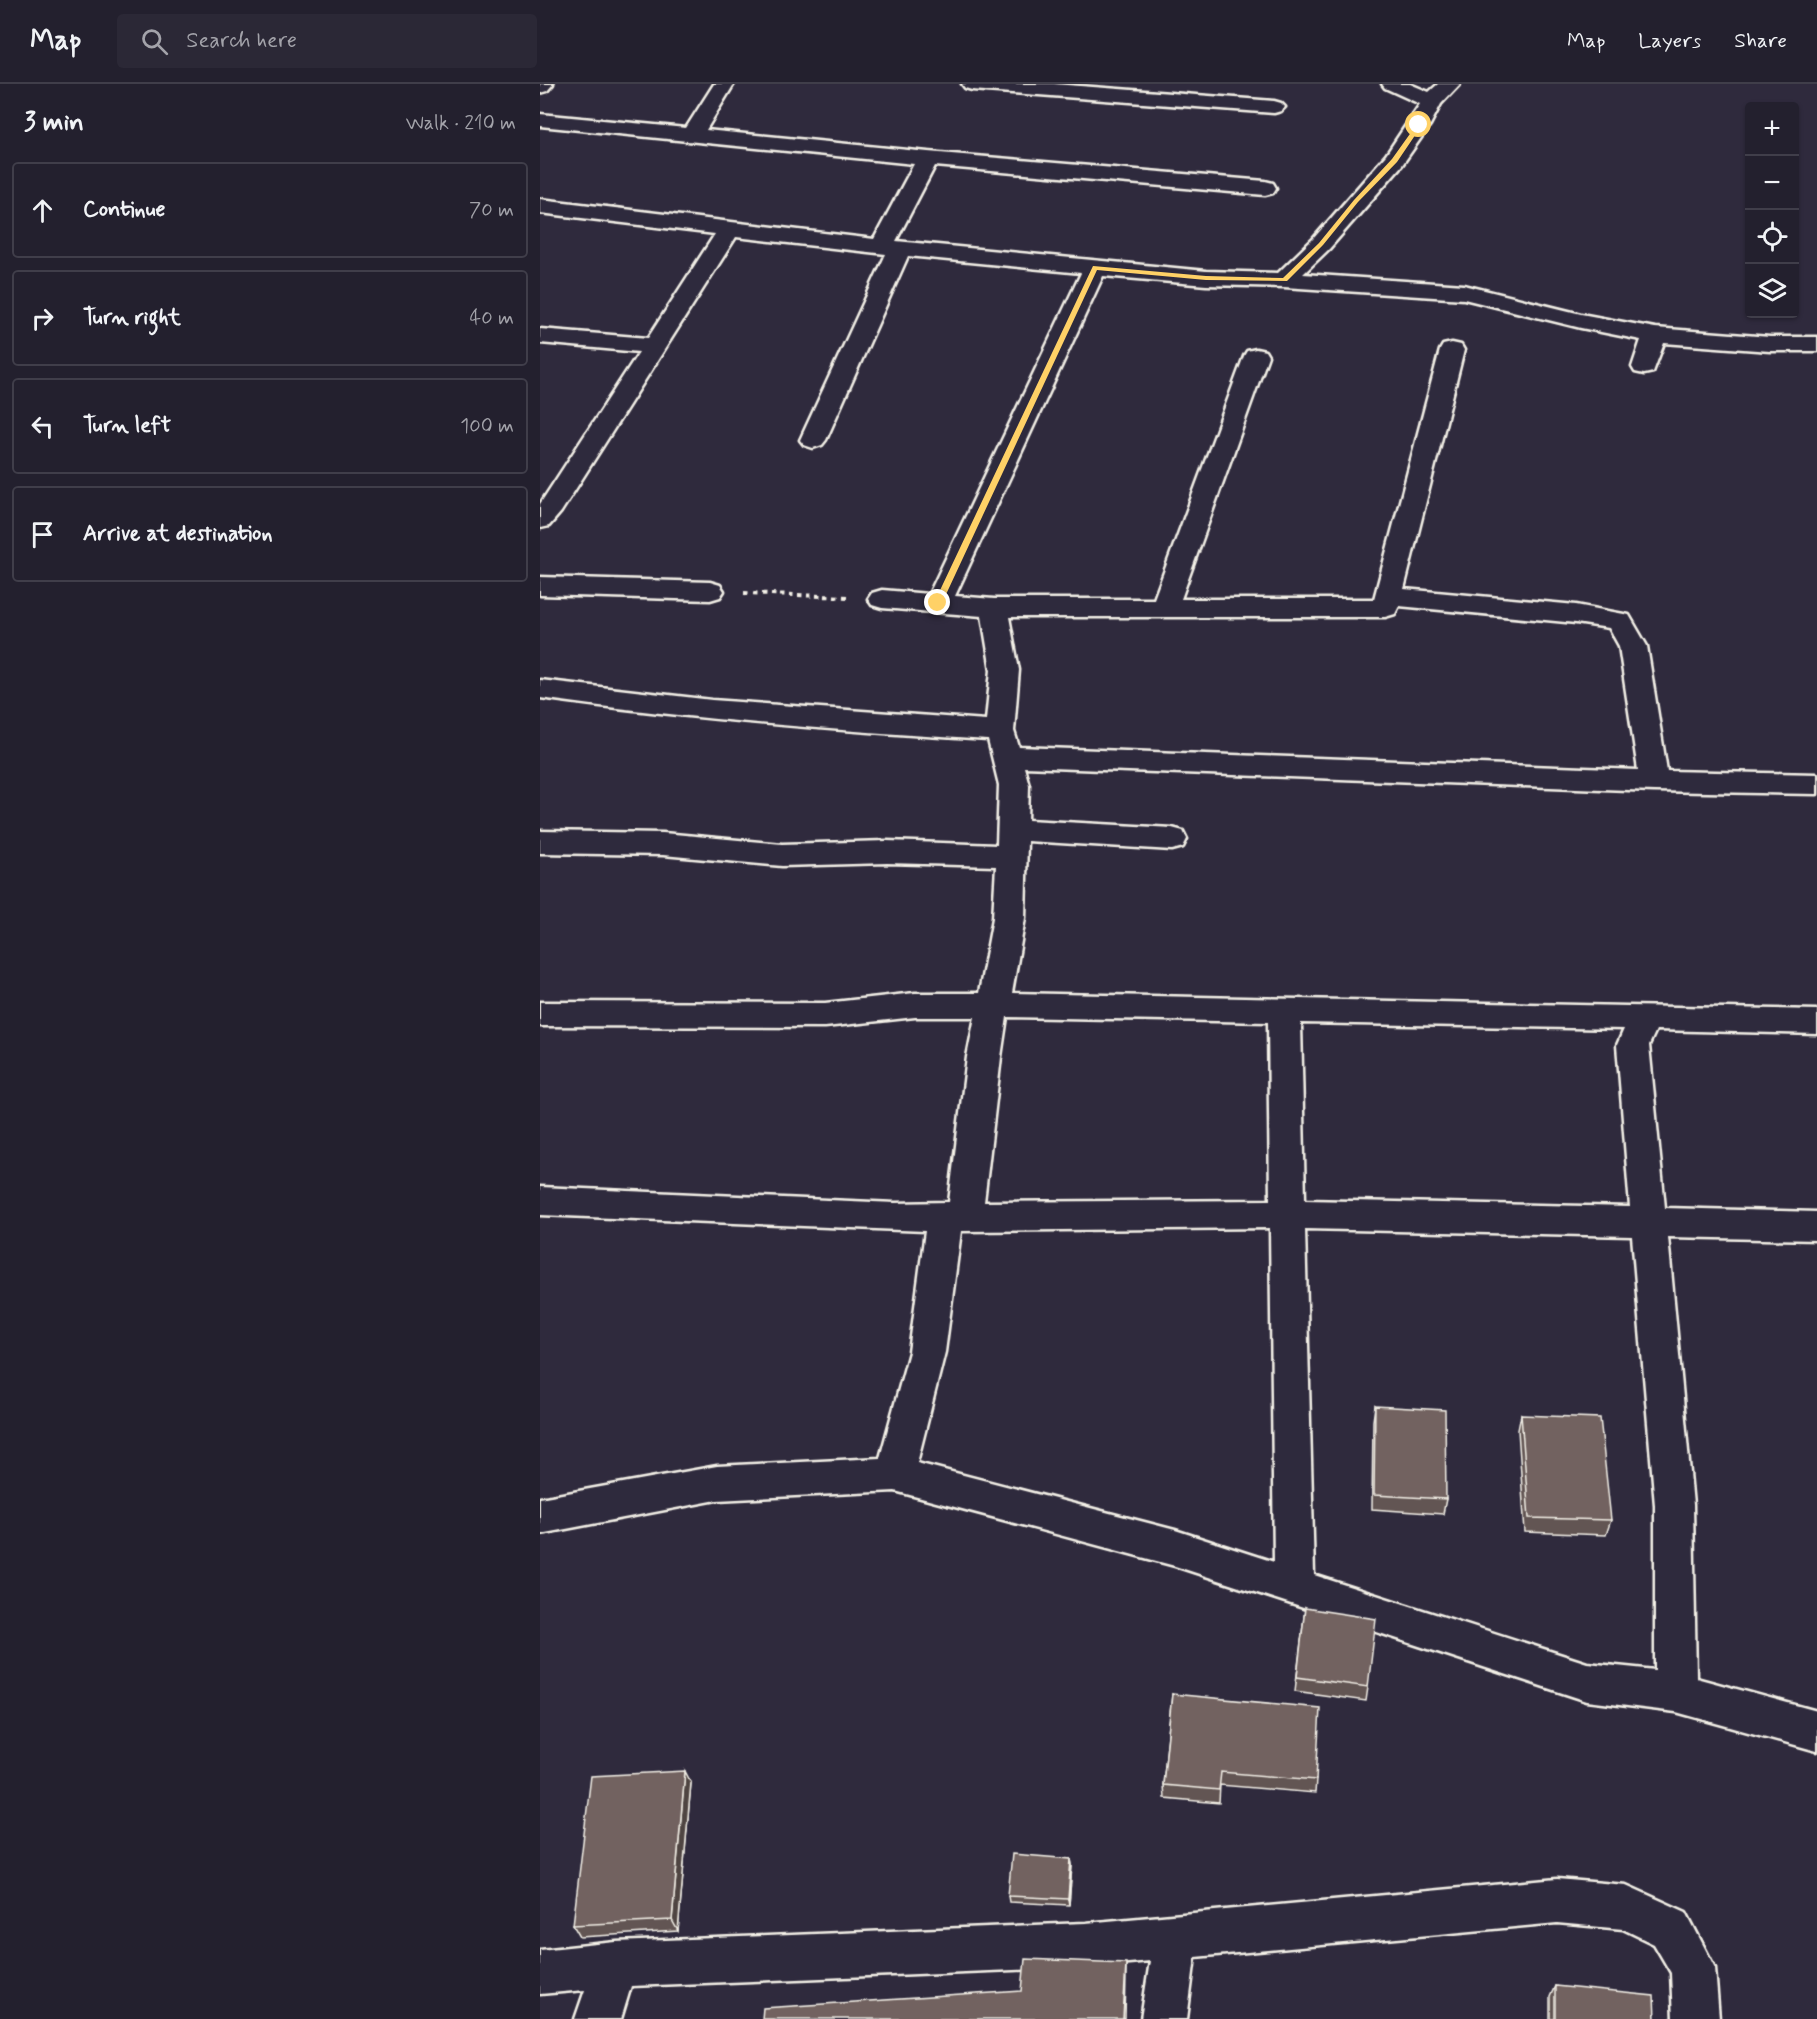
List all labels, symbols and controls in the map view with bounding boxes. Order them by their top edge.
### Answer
search box [117,14,537,68]
text: Map [30,23,81,60]
icon: search [138,25,171,58]
text: Search here [186,27,297,55]
text: Map [1567,27,1605,55]
text: Layers [1638,27,1701,55]
text: Share [1734,27,1787,55]
map controls [1745,102,1799,318]
button: + [1745,102,1799,156]
text: 3 min [24,106,84,140]
text: Walk · 210 m [406,110,516,137]
route start [1405,111,1431,137]
button: − [1745,156,1799,210]
icon: ahead [26,194,59,227]
text: Continue [83,196,165,224]
text: 70 m [469,197,514,224]
button: locate [1745,210,1799,264]
button: layers [1745,264,1799,318]
icon: right [26,302,59,335]
text: Turn right [83,304,181,332]
text: 40 m [470,305,514,332]
icon: left [26,410,59,443]
text: Turn left [83,412,171,440]
text: 100 m [460,413,514,440]
icon: arrive [26,518,59,551]
text: Arrive at destination [83,520,273,548]
route end [924,589,950,615]

